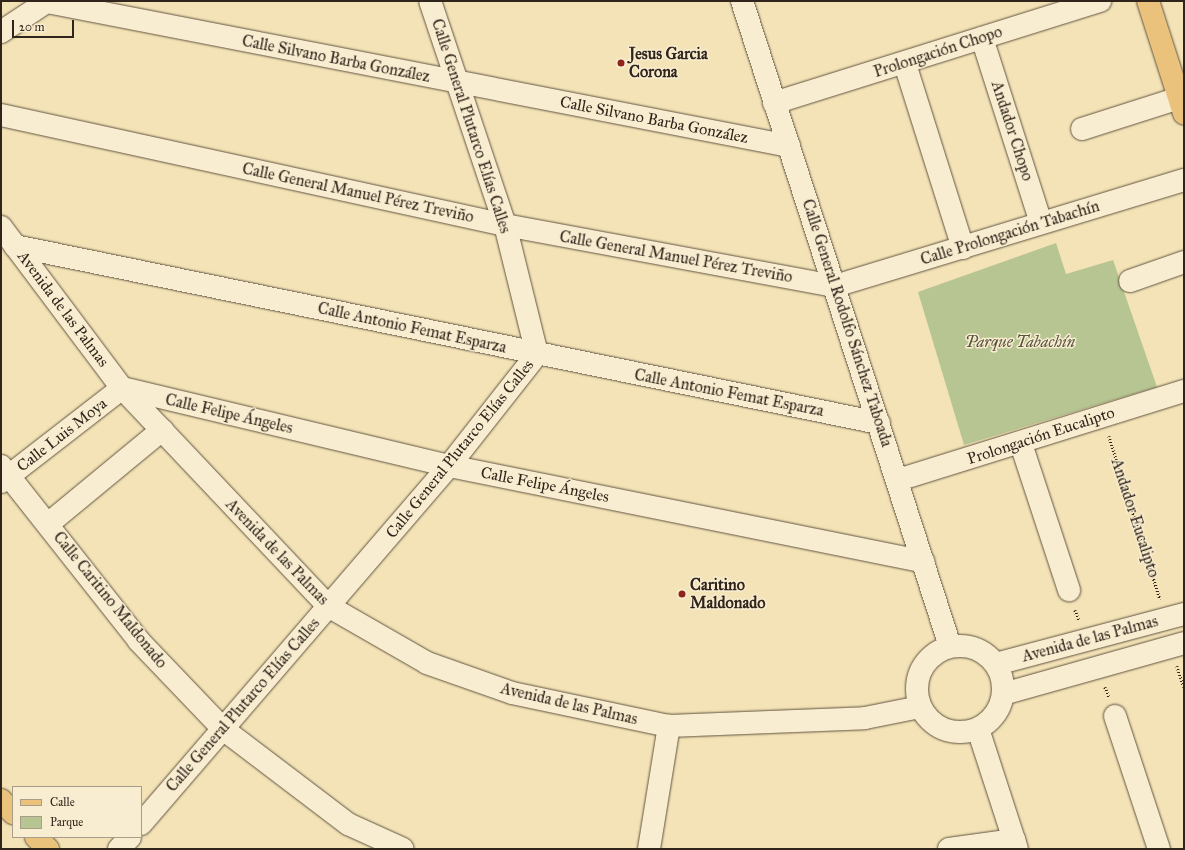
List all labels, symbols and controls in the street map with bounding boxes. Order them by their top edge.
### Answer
scale bar [14,12,76,38]
street label: Calle General Plutarco Elías Calles [427,16,515,236]
text: 20 m [19,20,45,34]
street label: Prolongación Chopo [871,22,1005,82]
street label: Calle Silvano Barba González [240,31,432,87]
place label: Jesus Garcia Corona [629,44,708,82]
marker: Jesus Garcia Corona [616,58,626,68]
street label: Andador Chopo [987,79,1037,183]
street label: Calle Silvano Barba González [558,92,750,148]
street label: Calle General Manuel Pérez Treviño [240,159,476,227]
street label: Calle General Rodolfo Sánchez Taboada [798,197,896,449]
street label: Calle Prolongación Tabachín [918,197,1102,269]
street label: Calle General Manuel Pérez Treviño [558,227,794,287]
street label: Avenida de las Palmas [13,247,113,371]
street label: Calle Antonio Femat Esparza [316,299,508,357]
park label: Parque Tabachín [965,332,1075,352]
street label: Calle General Plutarco Elías Calles [382,356,538,542]
street label: Calle Antonio Femat Esparza [633,365,825,421]
street label: Calle Felipe Ángeles [163,390,295,438]
street label: Calle Luis Moya [13,394,111,476]
street label: Prolongación Eucalipto [965,403,1117,469]
street label: Andador Eucalipto [1107,456,1163,580]
street label: Calle Felipe Ángeles [479,463,611,507]
street label: Avenida de las Palmas [221,495,333,609]
street label: Calle Caritino Maldonado [49,528,171,672]
place label: Caritino Maldonado [690,575,765,613]
marker: Caritino Maldonado [677,589,687,599]
street label: Avenida de las Palmas [1020,612,1160,666]
street label: Calle General Plutarco Elías Calles [162,614,324,796]
street label: Avenida de las Palmas [499,679,639,729]
legend [12,786,142,838]
text: Calle [50,795,75,809]
text: Parque [50,815,83,829]

